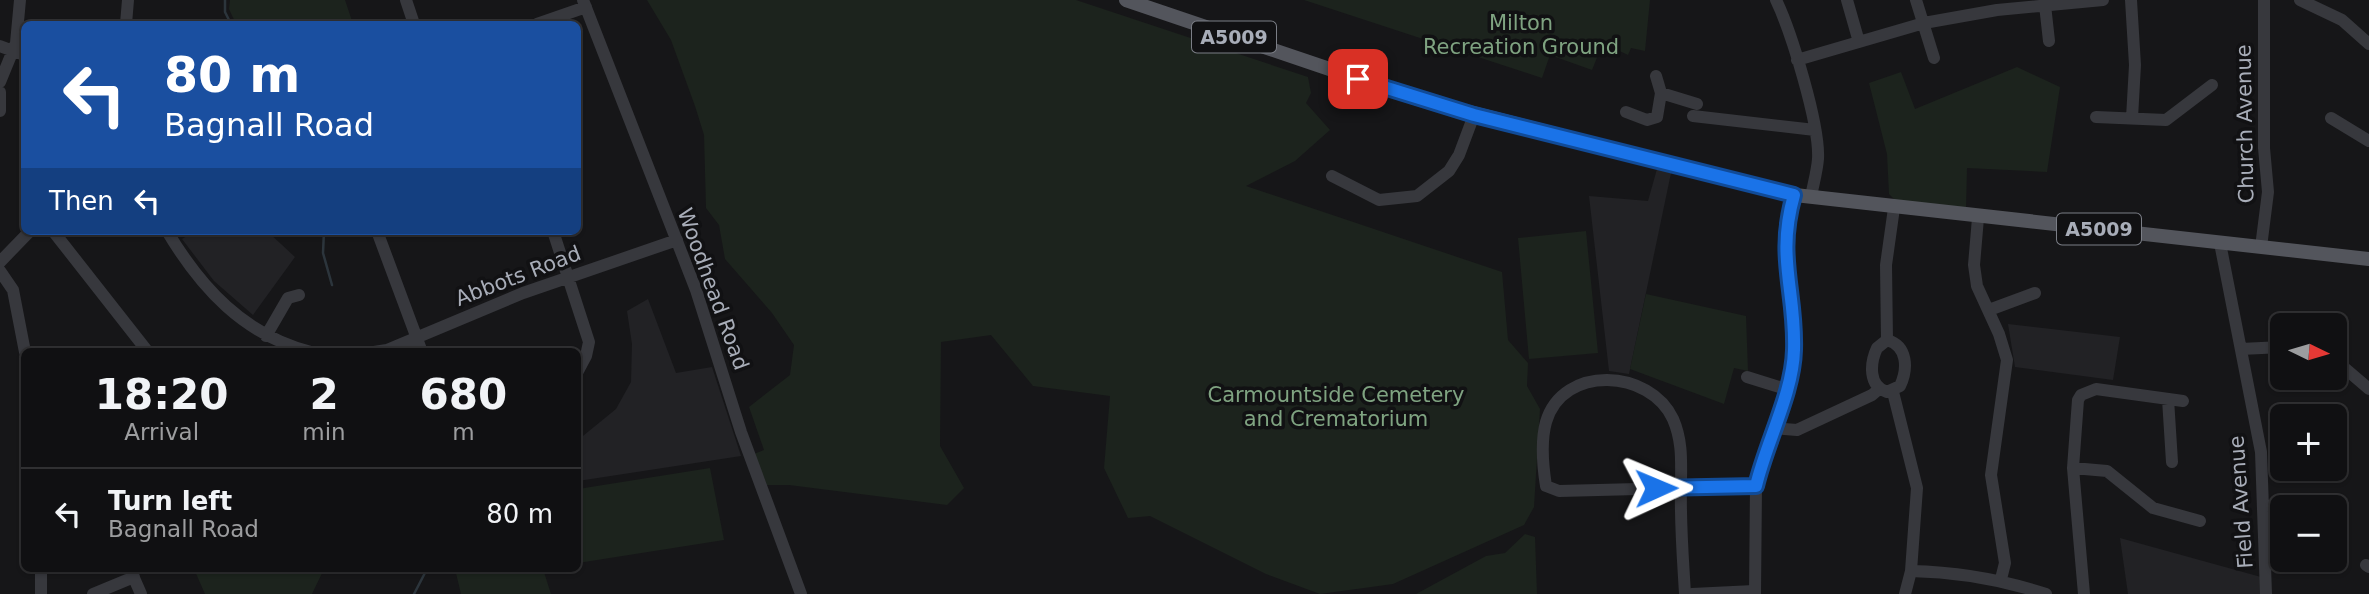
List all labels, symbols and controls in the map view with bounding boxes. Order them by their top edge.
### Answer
park label: Milton Recreation Ground [1423,11,1619,59]
road number: A5009 [1192,22,1276,52]
street label: Church Avenue [2232,44,2258,204]
text: 80 m [164,47,300,104]
icon: left [49,49,140,140]
pin [1328,49,1388,109]
icon: arrive [1339,60,1377,98]
text: Bagnall Road [164,106,374,144]
icon: left [128,182,166,220]
text: Then [49,186,114,216]
street label: Woodhead Road [673,205,753,373]
road number: A5009 [2057,214,2141,244]
street label: Abbots Road [452,241,584,311]
north arrow [2270,313,2347,390]
map controls [2270,313,2347,572]
text: 18:20 [95,370,229,419]
text: 2 [309,370,339,419]
text: 680 [420,370,507,419]
park label: Carmountside Cemetery and Crematorium [1208,383,1464,431]
button: + [2270,404,2347,481]
text: Arrival [124,419,199,445]
text: min [302,419,346,445]
text: m [452,419,475,445]
street label: Field Avenue [2224,435,2258,569]
position arrow [1619,451,1693,525]
text: Turn left [108,486,232,516]
icon: left [49,495,87,533]
button: − [2270,495,2347,572]
text: 80 m [486,499,553,529]
text: Bagnall Road [108,516,259,542]

